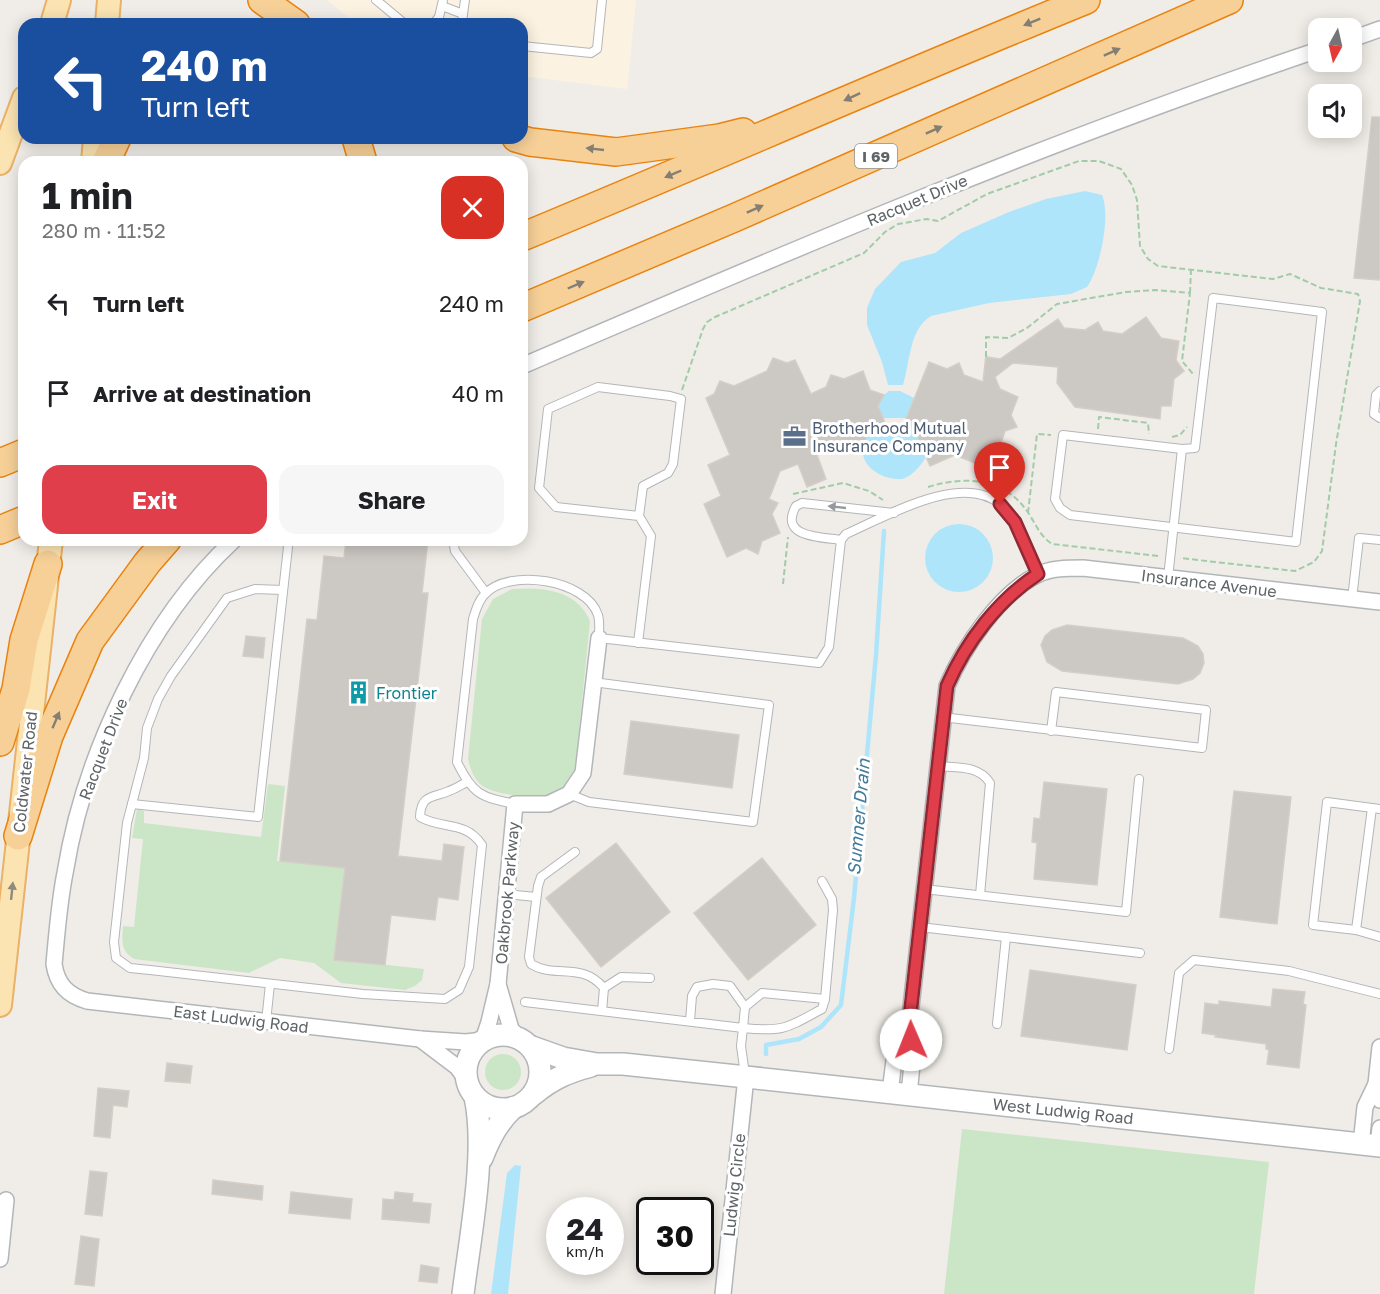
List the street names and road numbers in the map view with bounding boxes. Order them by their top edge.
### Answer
road number: I 69 [855,144,897,168]
street label: Racquet Drive [864,170,970,230]
street label: Insurance Avenue [1140,565,1278,601]
street label: Racquet Drive [74,695,132,803]
street label: Coldwater Road [9,710,41,834]
street label: Oakbrook Parkway [491,821,523,965]
street label: East Ludwig Road [172,1001,310,1037]
street label: West Ludwig Road [992,1094,1134,1128]
street label: Ludwig Circle [719,1132,749,1238]

